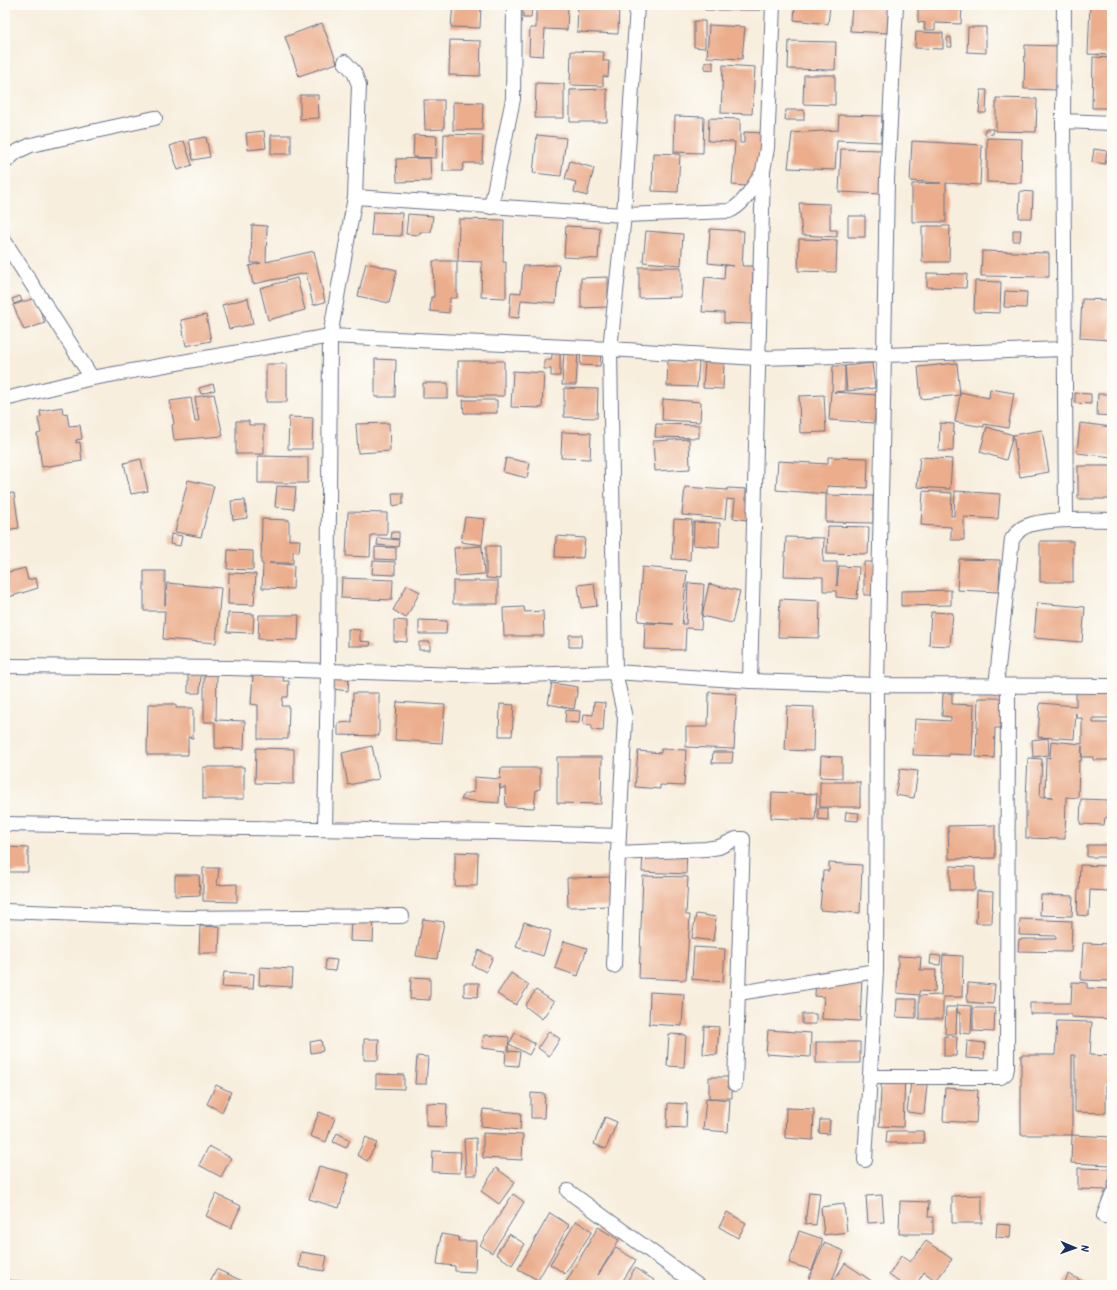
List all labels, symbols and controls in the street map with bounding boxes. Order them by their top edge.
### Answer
north arrow [1055,1228,1095,1268]
text: N [1075,1245,1093,1252]

